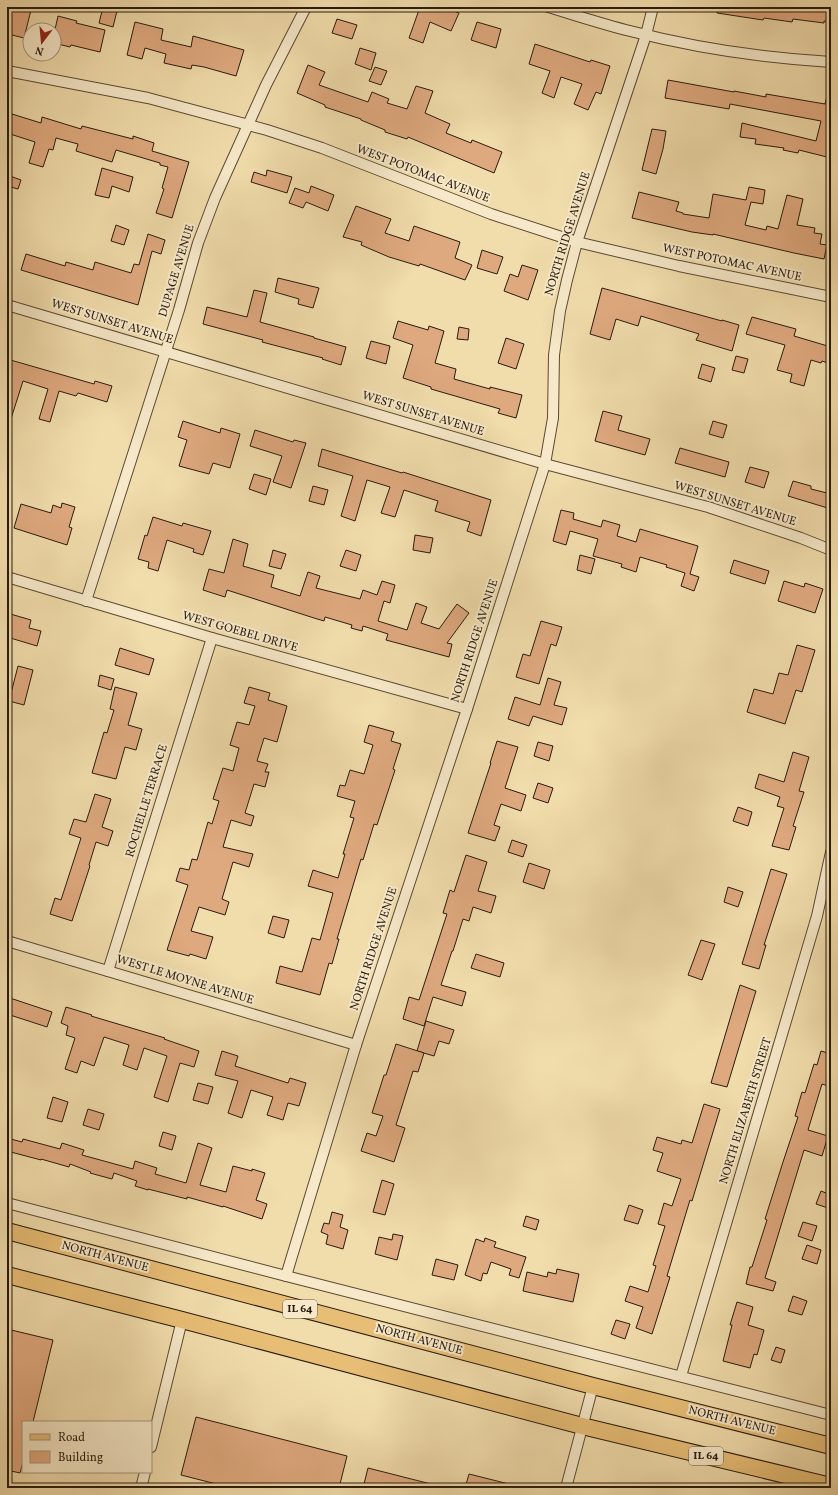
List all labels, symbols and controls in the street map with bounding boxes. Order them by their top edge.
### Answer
north arrow [22,22,62,62]
text: N [34,42,46,58]
street label: WEST POTOMAC AVENUE [354,141,492,207]
street label: NORTH RIDGE AVENUE [541,170,595,298]
street label: DUPAGE AVENUE [155,223,199,319]
street label: WEST POTOMAC AVENUE [661,240,803,286]
street label: WEST SUNSET AVENUE [49,296,175,348]
street label: WEST SUNSET AVENUE [360,388,486,440]
street label: WEST SUNSET AVENUE [672,478,798,530]
street label: NORTH RIDGE AVENUE [447,577,503,705]
street label: WEST GOEBEL DRIVE [180,608,300,656]
street label: ROCHELLE TERRACE [122,743,172,859]
street label: NORTH RIDGE AVENUE [346,885,402,1013]
street label: WEST LE MOYNE AVENUE [114,951,256,1009]
street label: NORTH ELIZABETH STREET [716,1036,776,1186]
street label: NORTH AVENUE [60,1238,150,1276]
road number: IL 64 [283,1300,317,1318]
street label: NORTH AVENUE [374,1321,464,1359]
street label: NORTH AVENUE [687,1402,777,1440]
legend [22,1421,152,1473]
text: Road [58,1430,85,1446]
road number: IL 64 [689,1447,723,1465]
text: Building [58,1450,103,1466]

